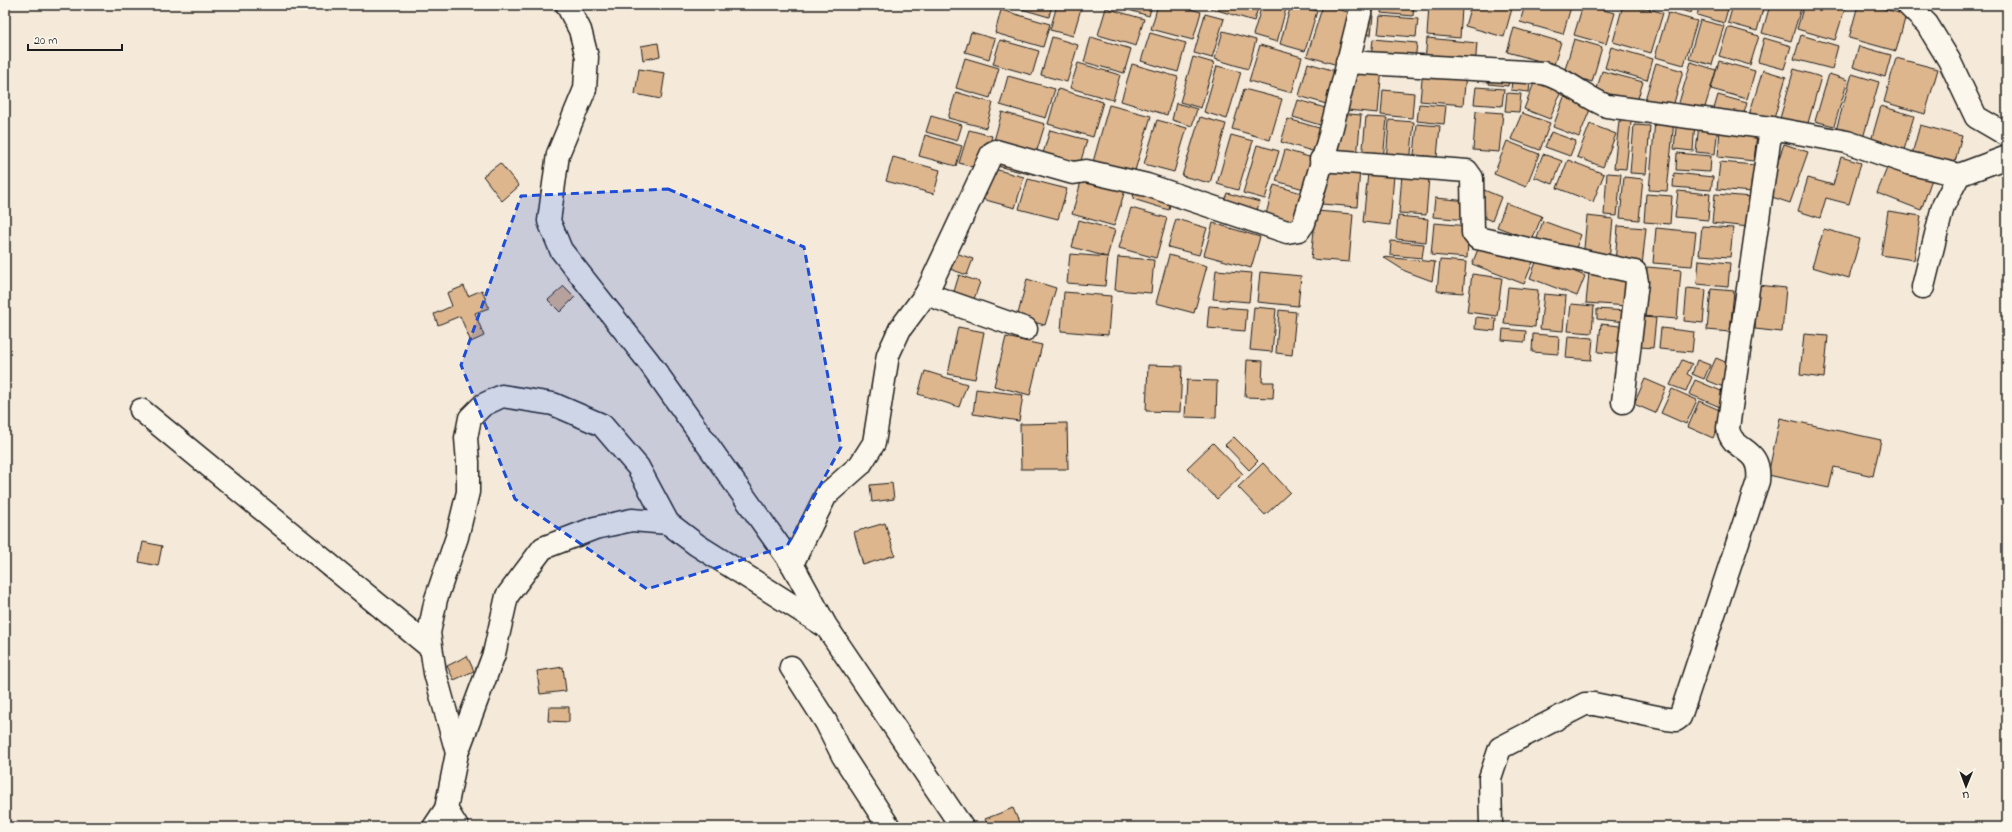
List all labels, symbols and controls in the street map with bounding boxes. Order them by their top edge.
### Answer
scale bar [28,26,122,52]
text: 20 m [34,32,57,50]
north arrow [1946,766,1986,806]
text: U [1962,787,1969,803]

